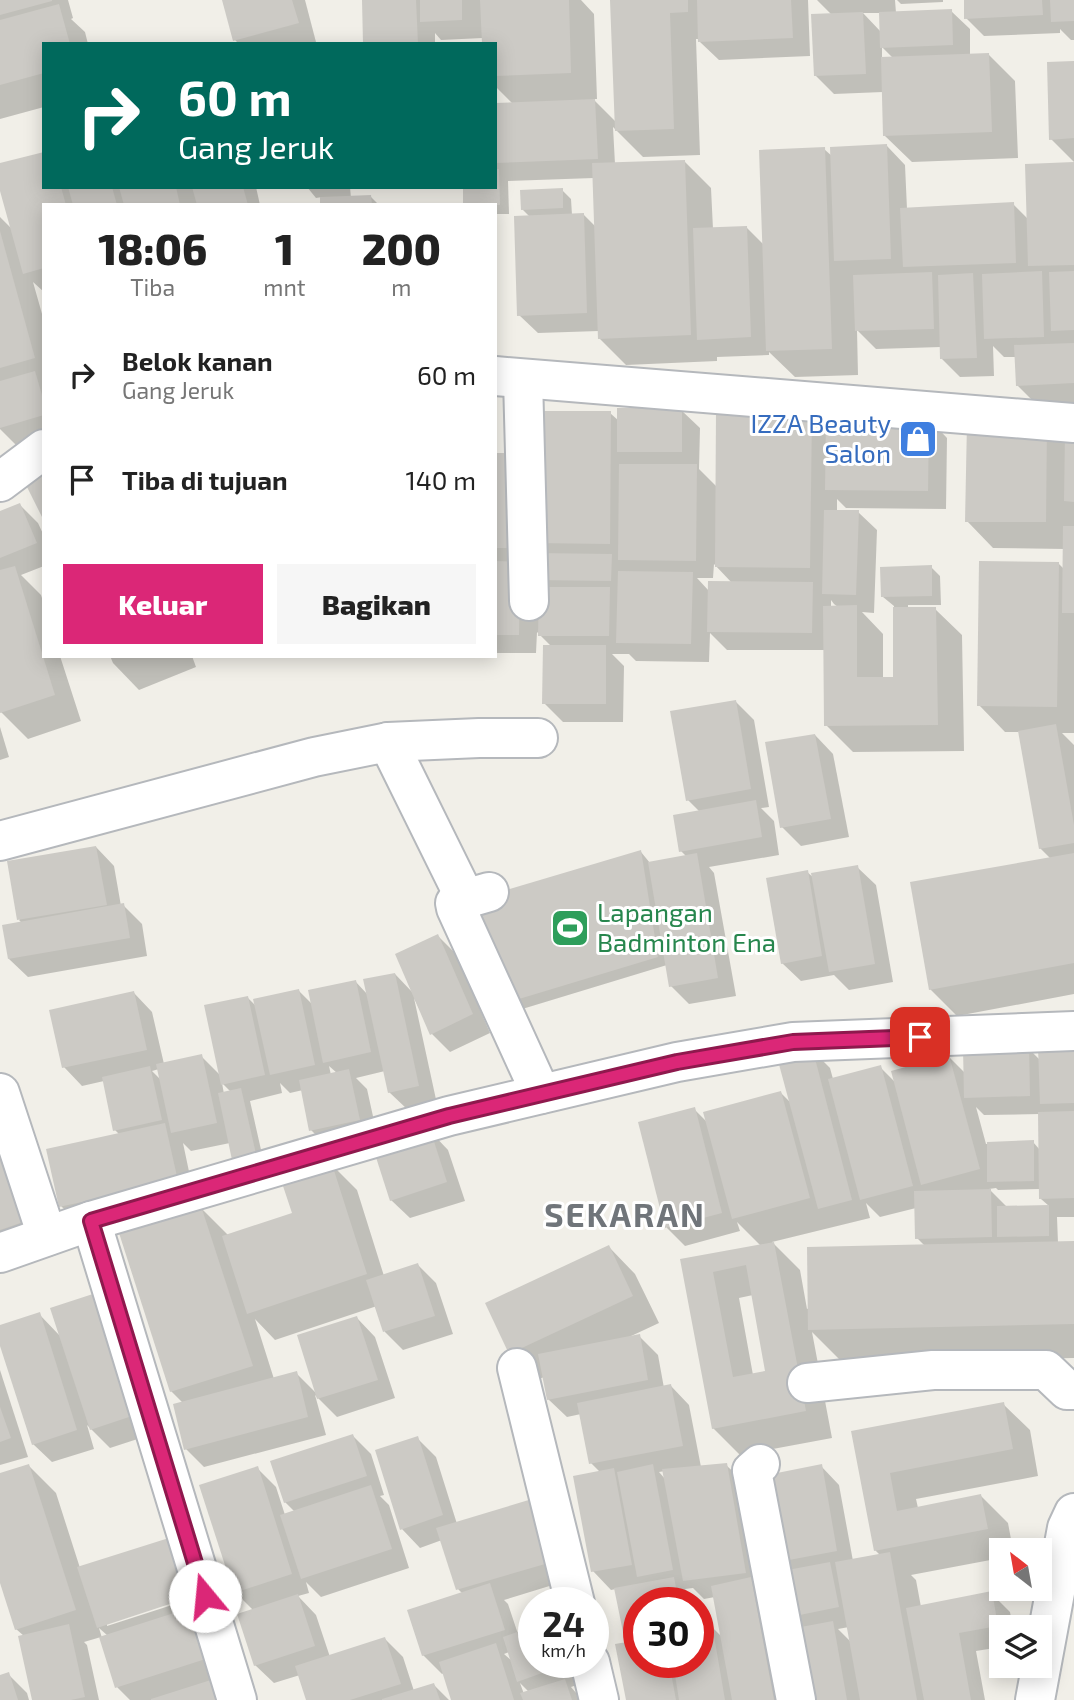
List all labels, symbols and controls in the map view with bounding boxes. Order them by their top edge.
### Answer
text: 60 m [178,67,292,126]
icon: right [63,70,154,161]
text: Gang Jeruk [178,127,334,165]
text: 18:06 [98,223,207,273]
text: 1 [275,223,294,273]
text: 200 [362,223,441,273]
text: Tiba [130,273,175,301]
text: mnt [263,273,306,301]
text: m [391,273,411,301]
text: Belok kanan [122,345,273,376]
icon: right [63,356,101,394]
text: 60 m [417,359,476,390]
text: Gang Jeruk [122,376,234,404]
place label: IZZA Beauty Salon [751,407,891,468]
shop icon: IZZA Beauty Salon [897,418,939,460]
icon: arrive [63,461,101,499]
text: Tiba di tujuan [122,464,288,495]
text: 140 m [405,464,476,495]
button: Keluar [63,564,263,644]
button: Bagikan [277,564,476,644]
place label: Lapangan Badminton Ena [597,896,776,957]
sports icon: Lapangan Badminton Ena [549,907,591,949]
pin [890,1007,950,1067]
icon: arrive [901,1018,939,1056]
district label: SEKARAN [544,1194,706,1234]
north arrow [989,1538,1052,1601]
map controls [989,1538,1052,1678]
position arrow [168,1559,242,1633]
speed limit sign: 30 [623,1587,714,1678]
text: 24 [542,1602,585,1644]
button: layers [989,1615,1052,1678]
text: km/h [541,1639,586,1661]

